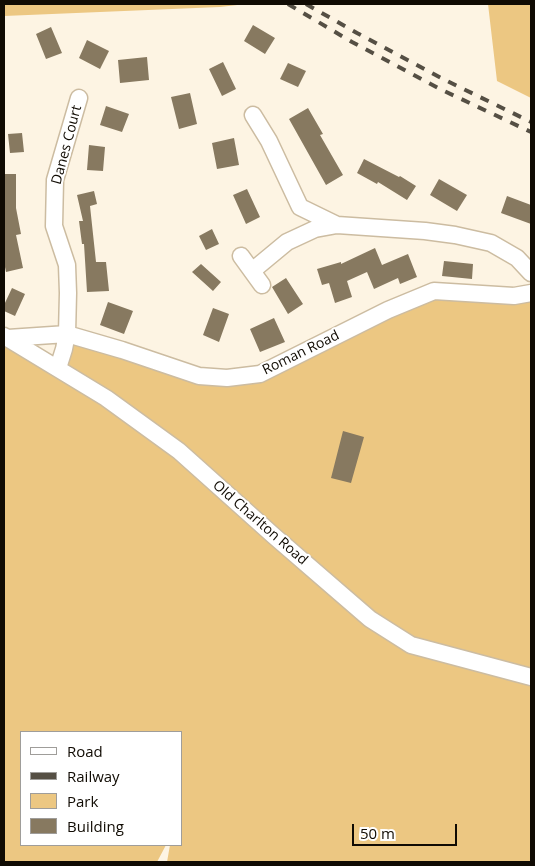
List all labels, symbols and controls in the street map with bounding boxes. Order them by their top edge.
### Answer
street label: Danes Court [48,104,86,186]
street label: Roman Road [260,327,342,379]
street label: Old Charlton Road [209,477,311,569]
legend [20,731,182,846]
text: Road [67,741,103,761]
text: Railway [67,766,120,786]
text: Park [67,791,98,811]
scale bar [355,814,460,846]
text: Building [67,816,124,836]
text: 50 m [360,823,395,843]

